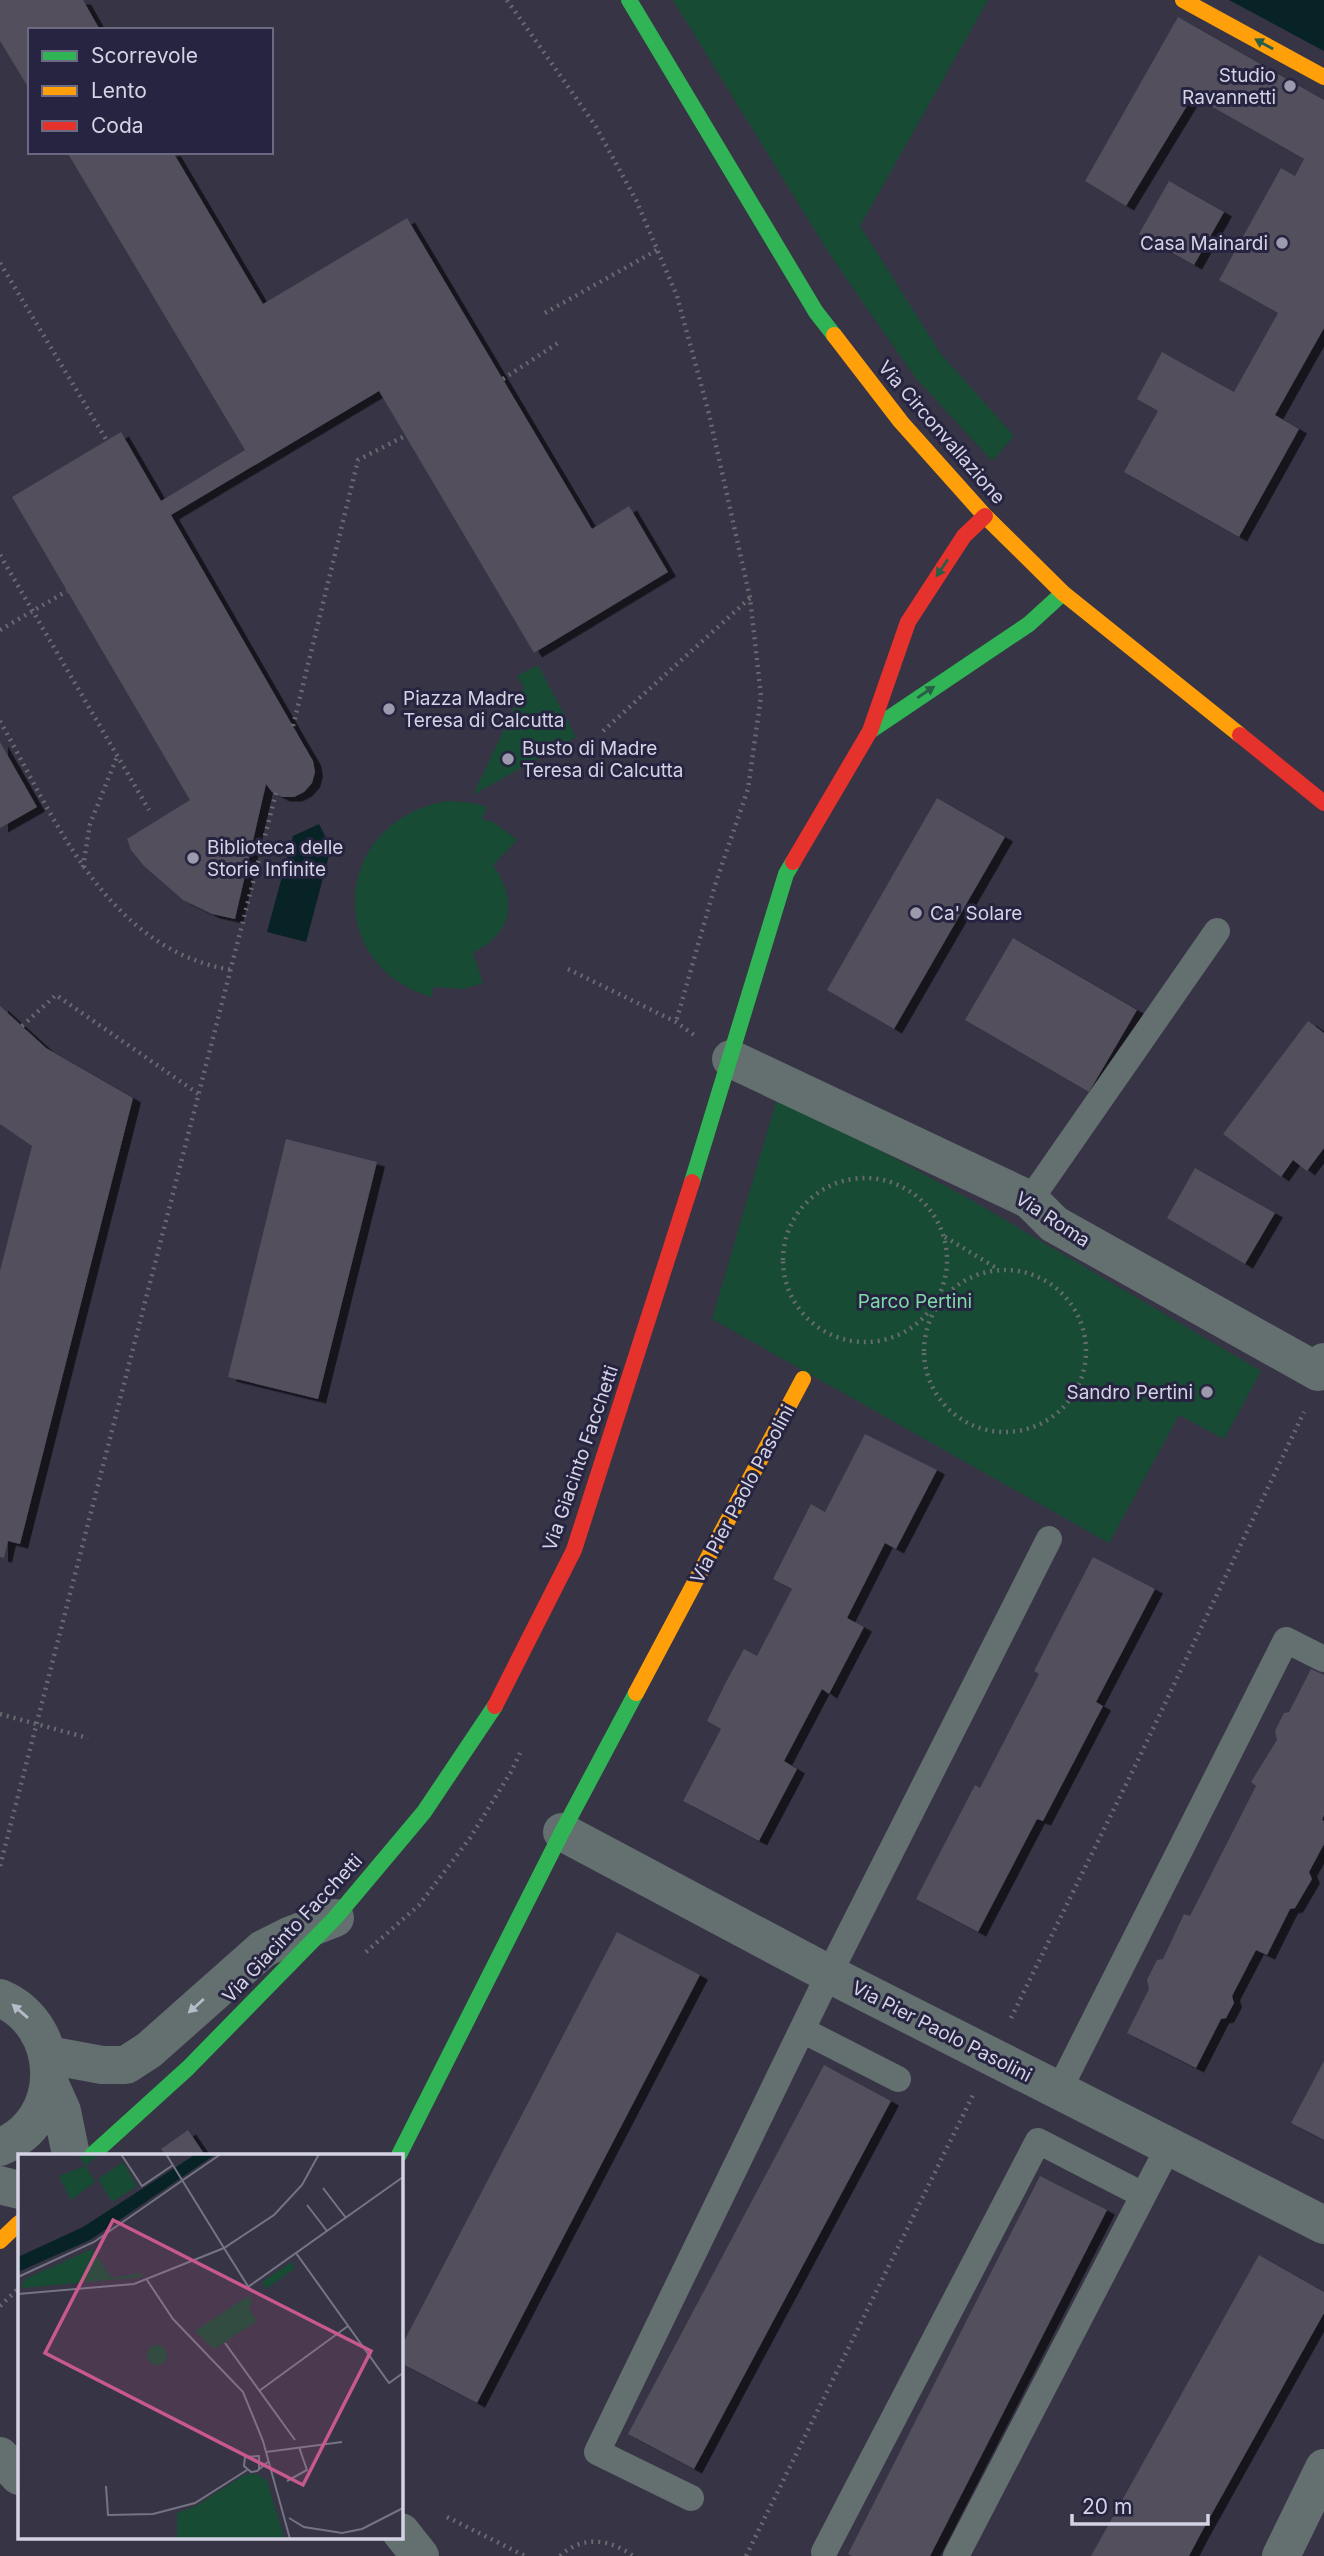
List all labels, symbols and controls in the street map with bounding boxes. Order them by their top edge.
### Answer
legend [28,28,273,154]
one-way arrow [1254,38,1274,50]
text: Scorrevole [91,43,198,68]
place label: Studio Ravannetti [1182,64,1276,109]
text: Lento [91,78,147,103]
marker: Studio Ravannetti [1282,78,1298,94]
text: Coda [91,113,144,138]
place label: Casa Mainardi [1140,232,1268,255]
marker: Casa Mainardi [1274,235,1290,251]
street label: Via Circonvallazione [873,356,1010,509]
one-way arrow [935,559,949,577]
one-way arrow [917,685,935,699]
place label: Piazza Madre Teresa di Calcutta [403,687,564,732]
marker: Piazza Madre Teresa di Calcutta [381,701,397,717]
place label: Busto di Madre Teresa di Calcutta [522,737,683,782]
marker: Busto di Madre Teresa di Calcutta [500,751,516,767]
place label: Biblioteca delle Storie Infinite [207,836,343,881]
marker: Biblioteca delle Storie Infinite [185,850,201,866]
place label: Ca' Solare [930,902,1022,925]
marker: Ca' Solare [908,905,924,921]
street label: Via Roma [1011,1187,1094,1252]
park label: Parco Pertini [858,1290,972,1313]
street label: Via Giacinto Facchetti [538,1362,623,1554]
place label: Sandro Pertini [1067,1381,1193,1404]
marker: Sandro Pertini [1199,1384,1215,1400]
street label: Via Pier Paolo Pasolini [686,1401,799,1587]
street label: Via Giacinto Facchetti [218,1849,367,2007]
street label: Via Pier Paolo Pasolini [848,1976,1036,2087]
one-way arrow [188,1998,205,2014]
one-way arrow [12,2004,29,2019]
inset map [18,2154,402,2538]
scale bar [1072,2482,1208,2526]
text: 20 m [1082,2494,1132,2519]

